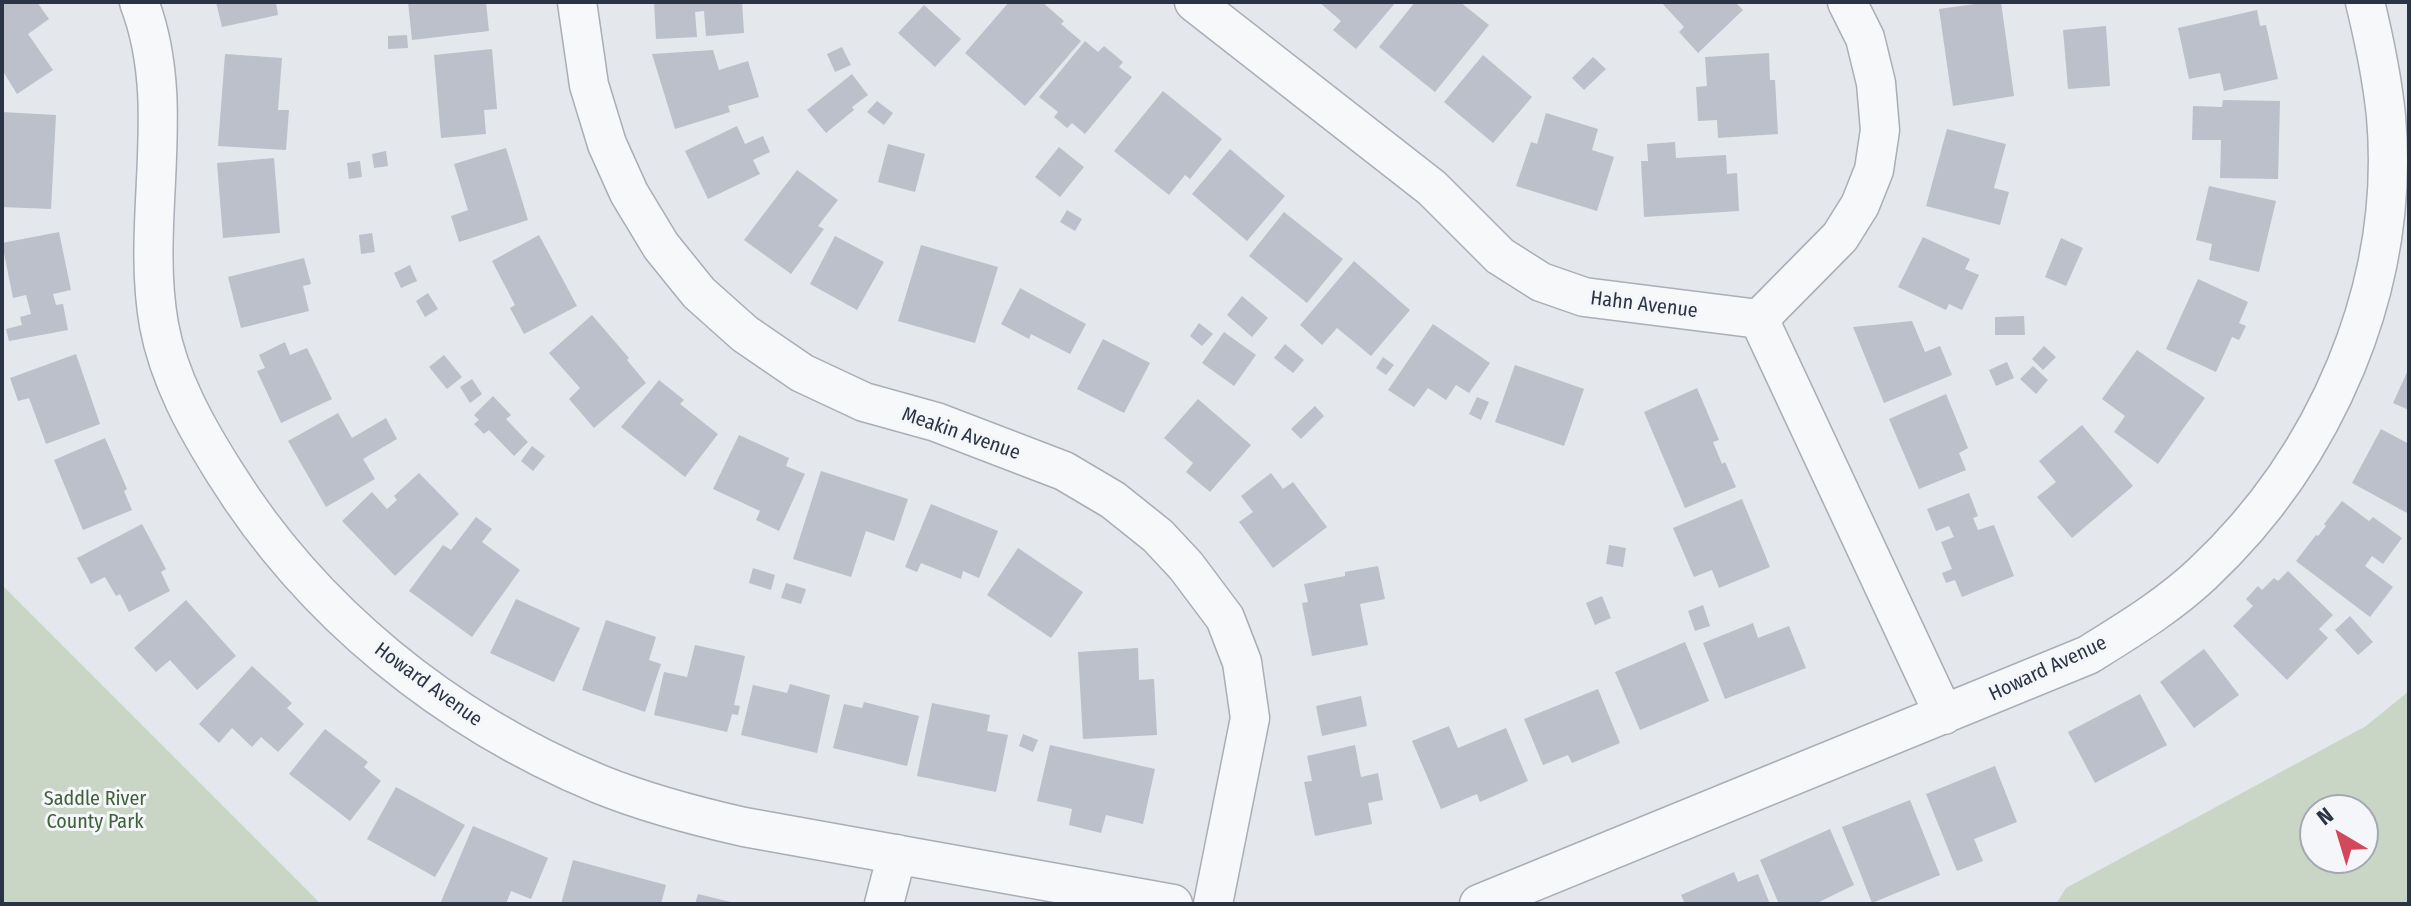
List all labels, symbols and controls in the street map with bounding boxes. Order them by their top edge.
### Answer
street label: Hahn Avenue [1589,287,1699,323]
street label: Meakin Avenue [899,403,1023,465]
street label: Howard Avenue [1985,631,2111,707]
street label: Howard Avenue [369,638,487,732]
park label: Saddle River County Park [44,787,146,834]
north arrow [2299,794,2379,874]
text: N [2312,802,2339,831]

